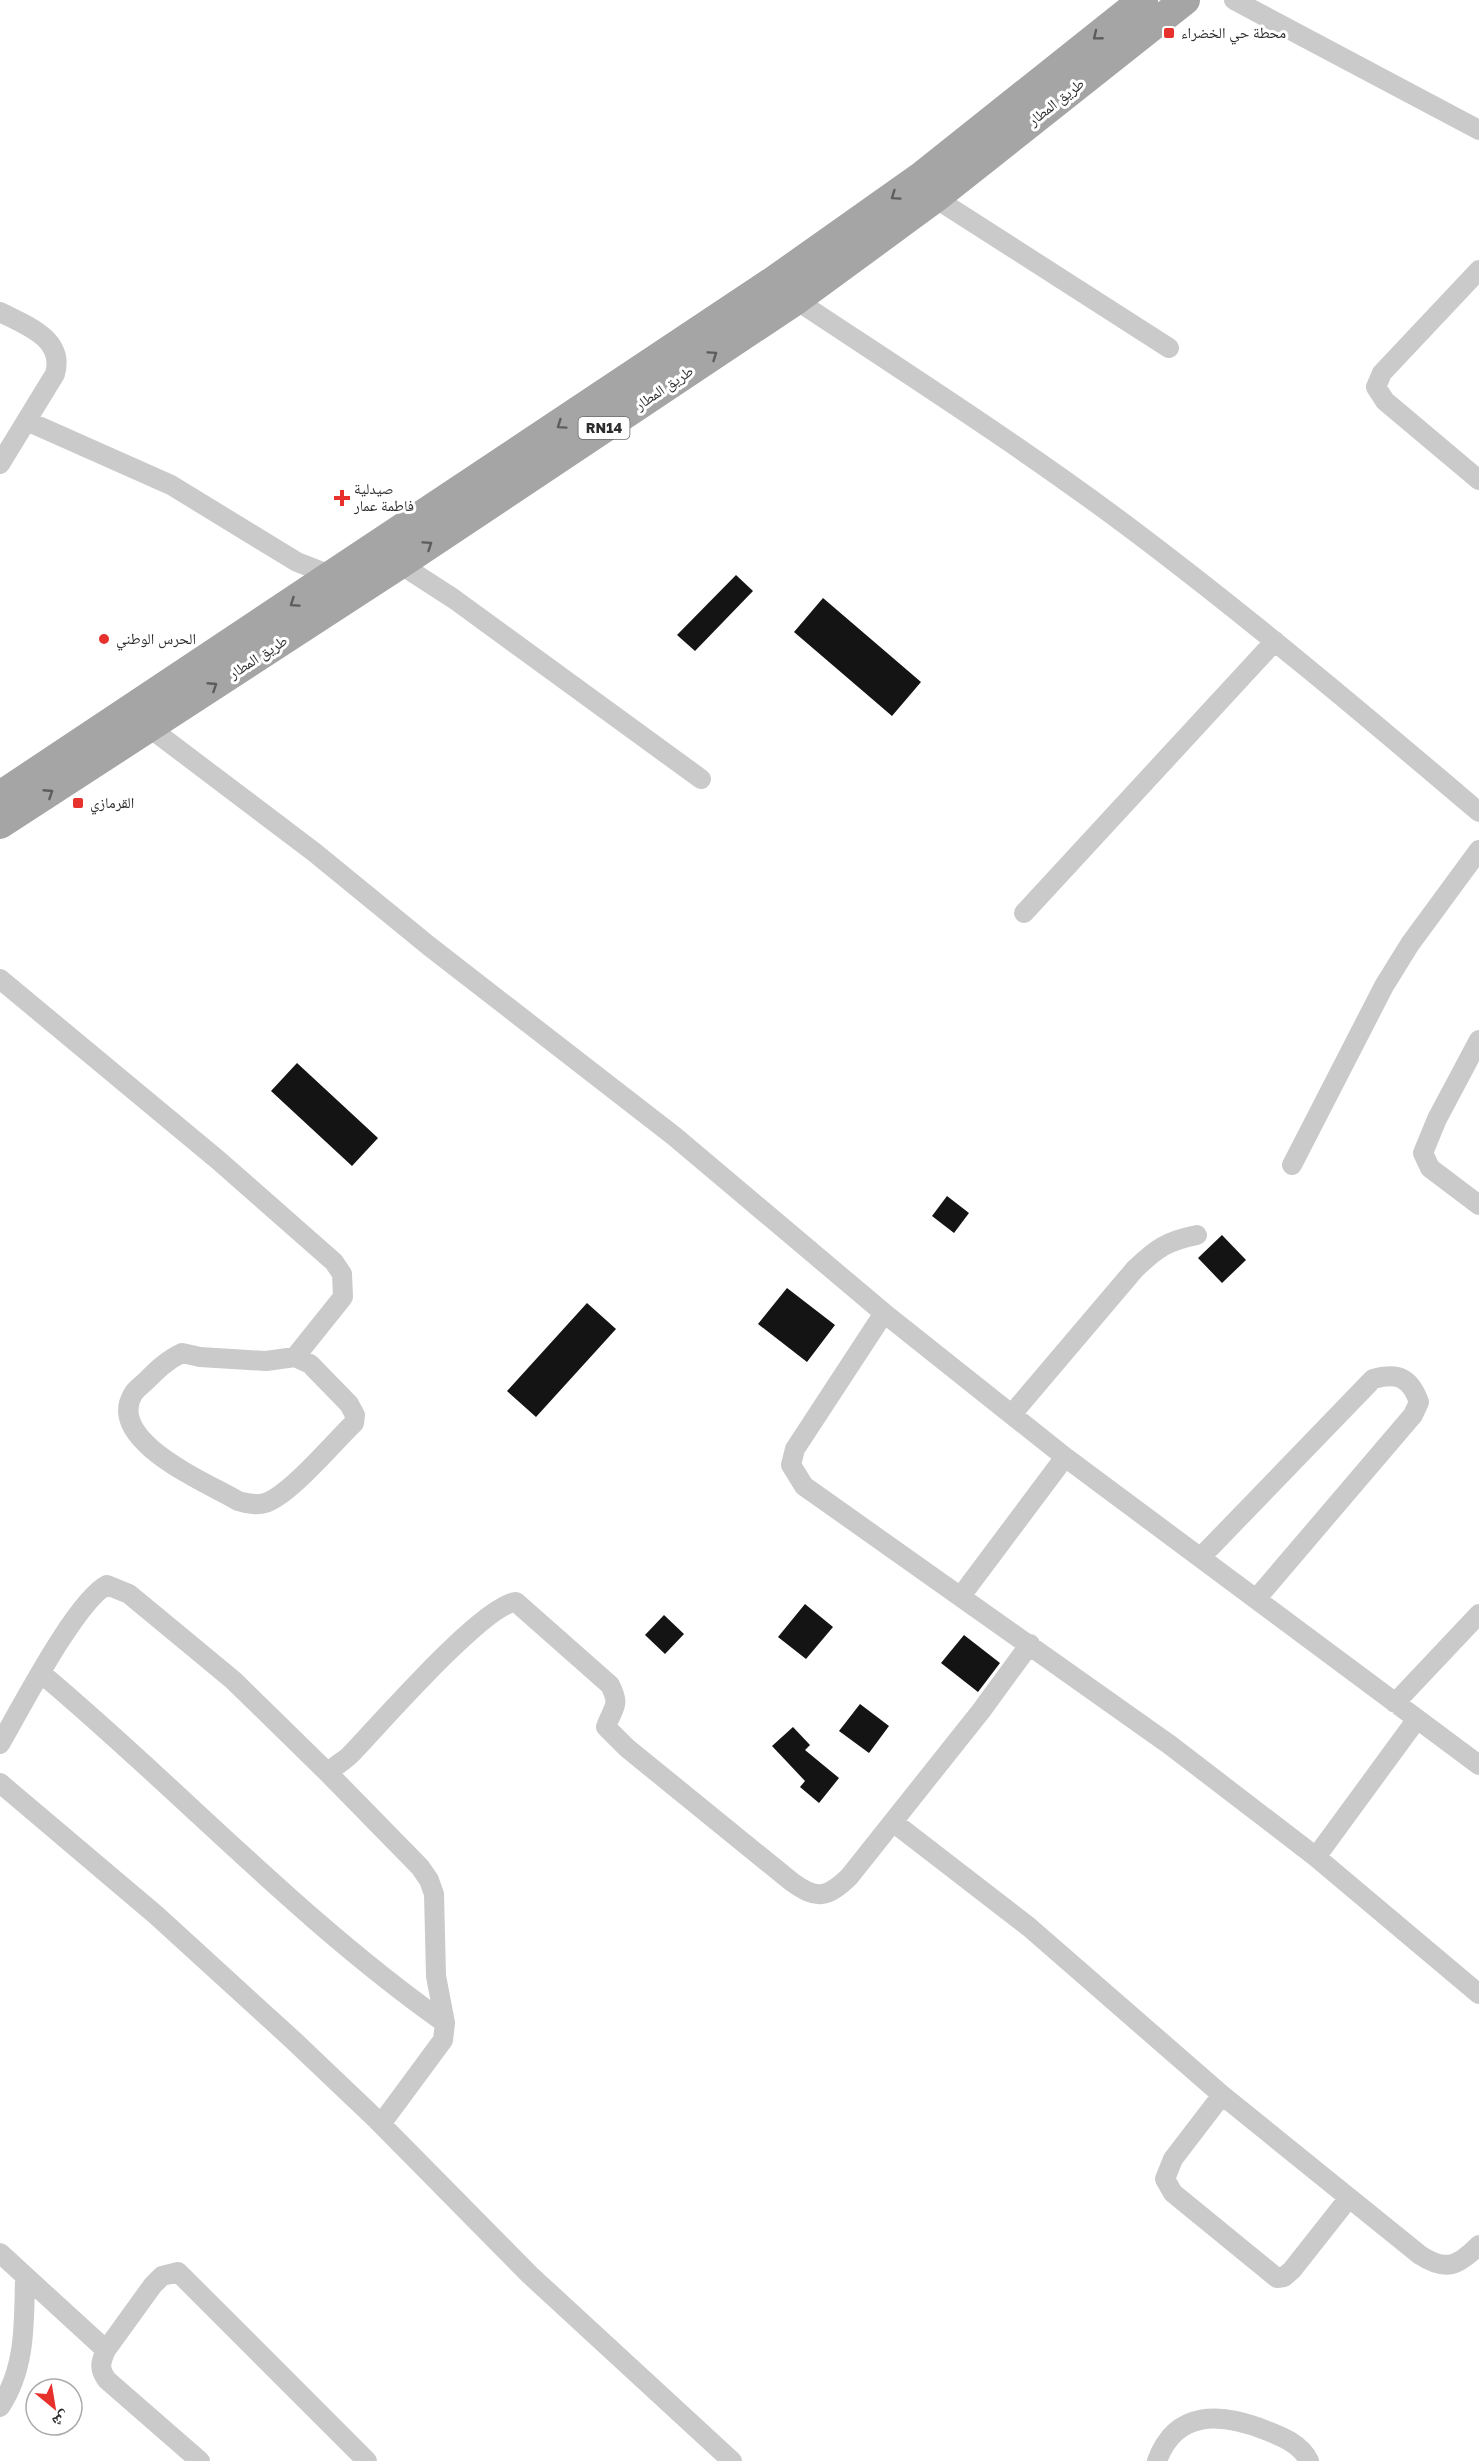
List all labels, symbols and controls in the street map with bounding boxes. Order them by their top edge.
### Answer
place label: محطة حي الخضراء [1181,23,1286,45]
marker: محطة حي الخضراء [1162,26,1176,40]
one-way arrow [1093,29,1104,40]
street label: طريق المطار [1023,74,1088,131]
one-way arrow [890,188,901,199]
one-way arrow [706,351,717,362]
street label: طريق المطار [630,361,697,415]
road number: RN14 [578,417,630,439]
one-way arrow [557,418,568,429]
place label: صيدلية فاطمة عمار [353,479,414,515]
marker: صيدلية فاطمة عمار [335,491,349,505]
one-way arrow [422,541,433,552]
one-way arrow [289,596,300,607]
place label: الحرس الوطني [116,629,196,651]
street label: طريق المطار [224,630,291,684]
marker: الحرس الوطني [97,632,111,646]
one-way arrow [207,682,217,694]
one-way arrow [43,788,53,800]
place label: القرمازي [90,793,134,815]
marker: القرمازي [71,796,85,810]
north arrow [24,2377,84,2437]
text: ش [49,2407,74,2433]

